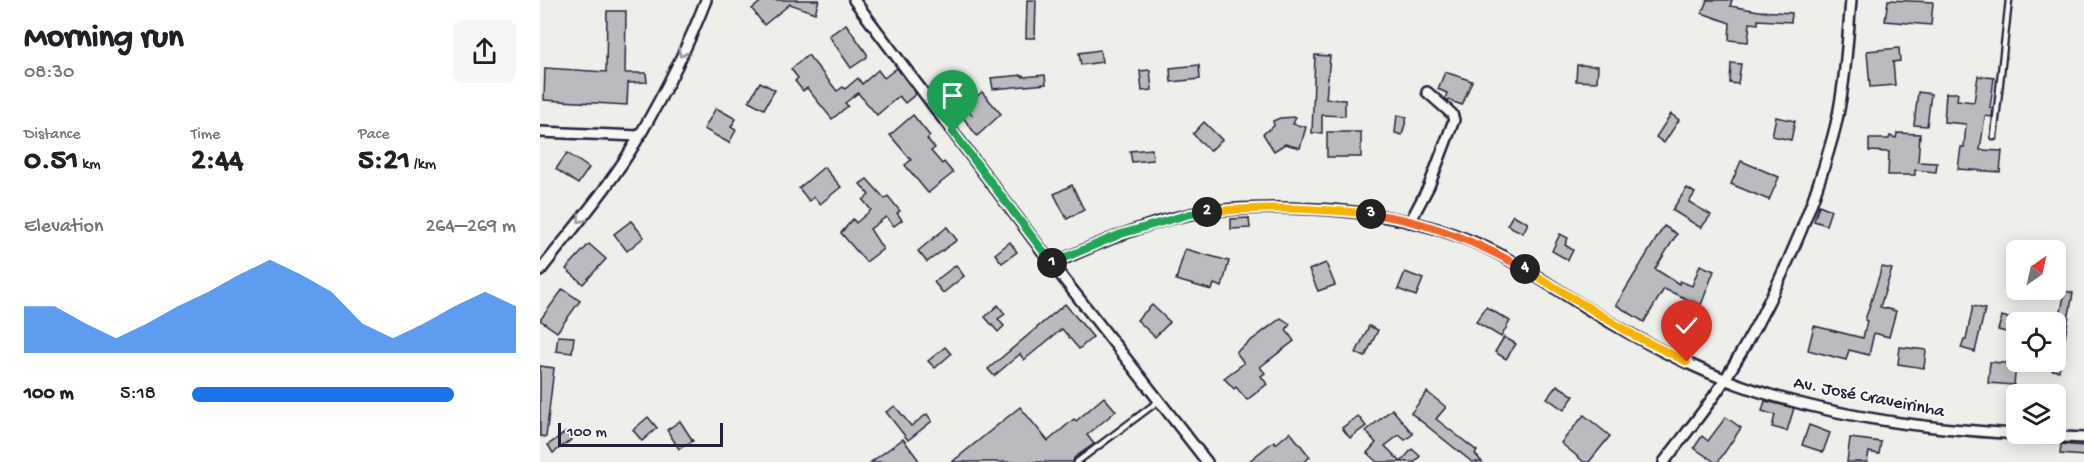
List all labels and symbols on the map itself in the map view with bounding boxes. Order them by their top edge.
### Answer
one-way arrow [678,47,689,58]
pin [927,70,978,132]
pin: 2 [1192,197,1222,227]
pin: 3 [1356,199,1386,229]
one-way arrow [577,213,588,224]
north arrow [2006,240,2066,300]
pin: 1 [1037,248,1067,278]
pin: 4 [1510,254,1540,284]
pin [1661,300,1712,362]
street label: Av. José Craveirinha [1792,373,1947,423]
scale bar [558,420,723,448]

